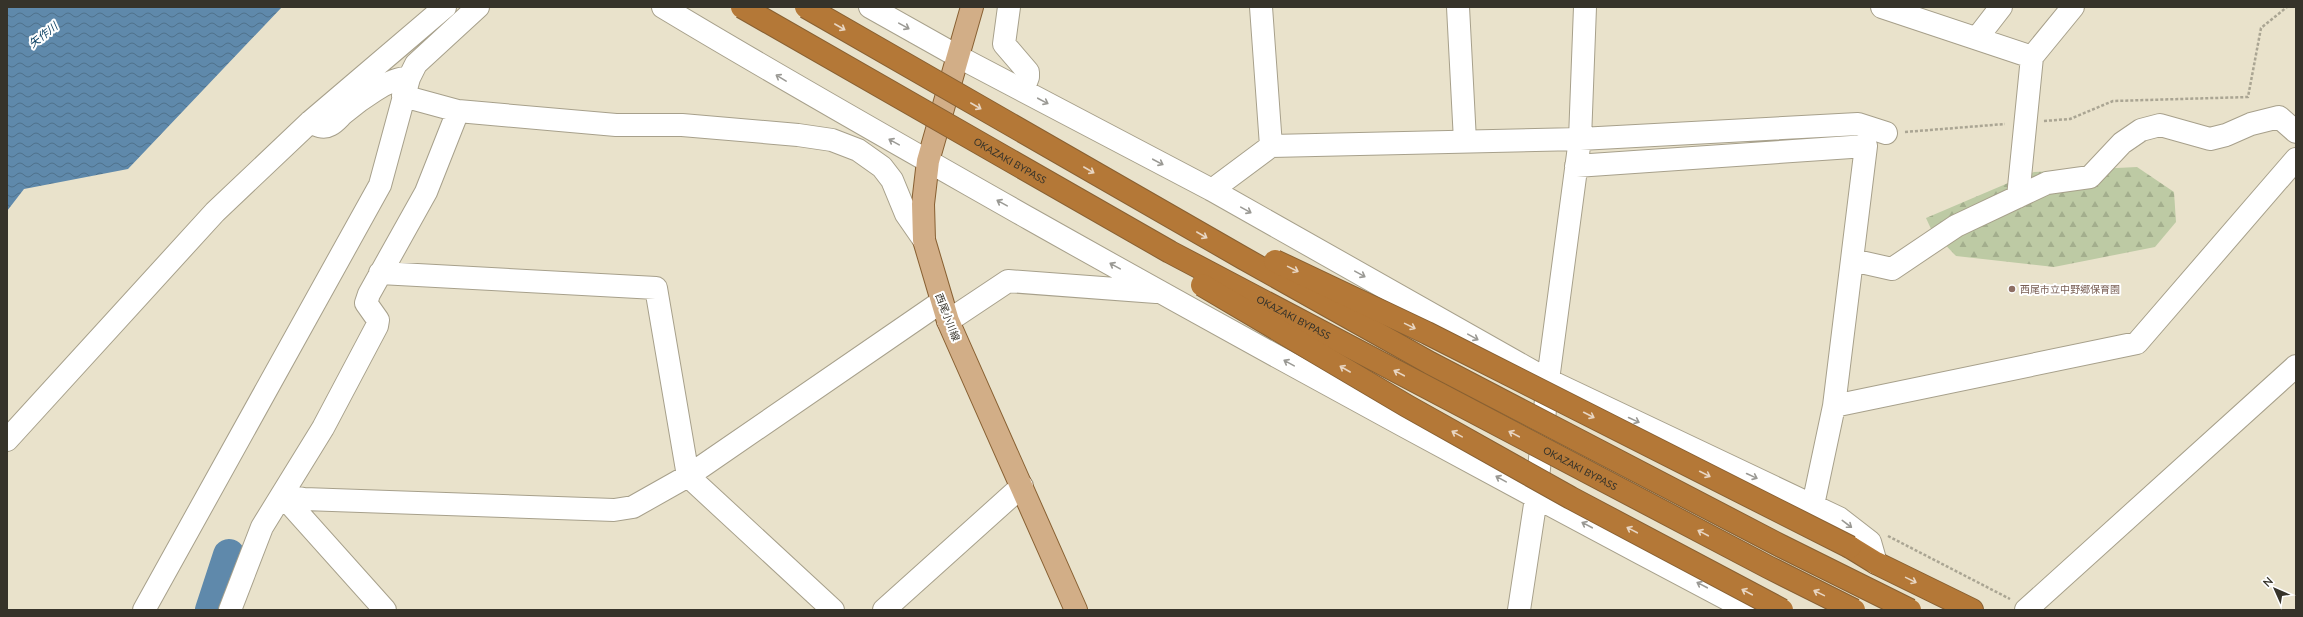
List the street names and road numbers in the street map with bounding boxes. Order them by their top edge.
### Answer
street label: OKAZAKI BYPASS [972,135,1049,186]
street label: 西尾小川線 [933,292,963,342]
street label: OKAZAKI BYPASS [1255,293,1333,342]
street label: OKAZAKI BYPASS [1541,444,1619,493]

